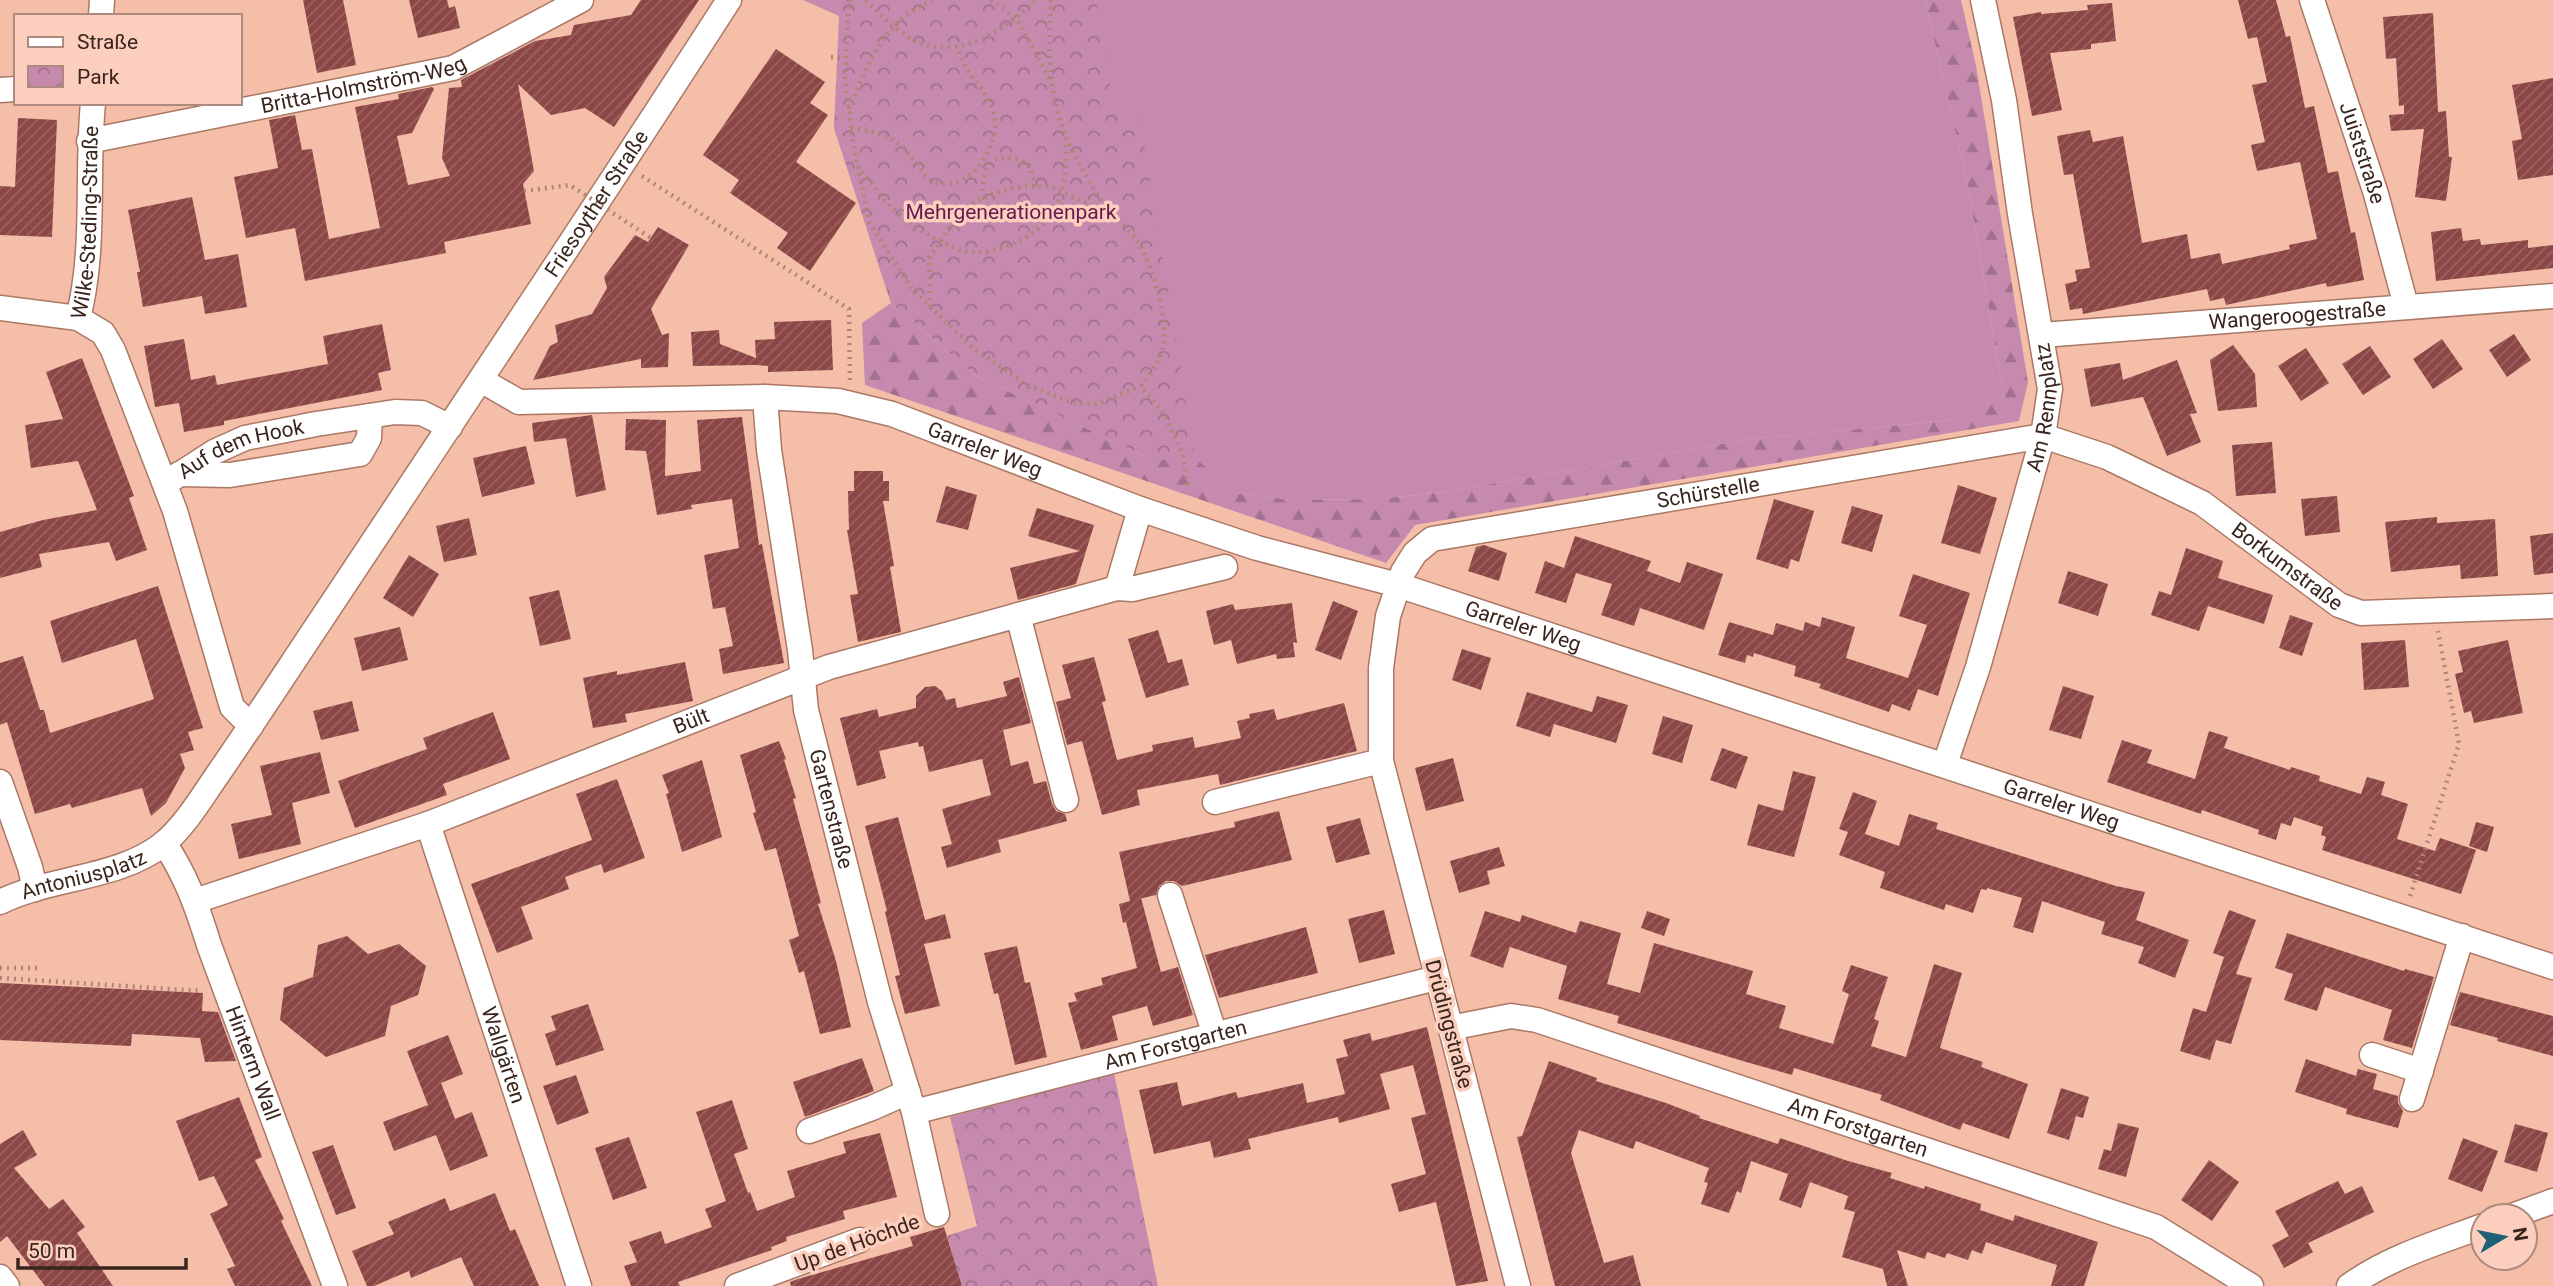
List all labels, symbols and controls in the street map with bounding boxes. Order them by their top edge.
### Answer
legend [14,14,242,105]
text: Straße [77,30,138,54]
street label: Britta-Holmström-Weg [259,51,470,118]
text: Park [77,65,120,89]
street label: Juiststraße [2335,99,2390,206]
street label: Wilke-Steding-Straße [66,125,103,322]
street label: Friesoyther Straße [540,126,653,281]
park label: Mehrgenerationenpark [905,200,1117,224]
street label: Wangeroogestraße [2208,297,2387,334]
street label: Am Rennplatz [2022,341,2062,474]
street label: Auf dem Hook [174,415,306,484]
street label: Garreler Weg [924,417,1046,482]
street label: Schürstelle [1655,472,1761,513]
street label: Borkumstraße [2227,517,2348,616]
street label: Garreler Weg [1462,596,1584,657]
street label: Bült [670,703,713,739]
street label: Gartenstraße [804,747,858,871]
street label: Garreler Weg [2000,774,2122,835]
street label: Antoniusplatz [18,845,150,904]
street label: Drüdingstraße [1420,957,1478,1091]
street label: Hinterm Wall [221,1003,285,1124]
street label: Wallgärten [476,1004,531,1106]
street label: Am Forstgarten [1102,1015,1249,1075]
street label: Am Forstgarten [1785,1093,1931,1162]
north arrow [2469,1202,2539,1272]
street label: Up de Höchde [791,1209,923,1277]
scale bar [18,1226,186,1270]
text: N [2508,1226,2533,1243]
text: 50 m [28,1239,75,1263]

